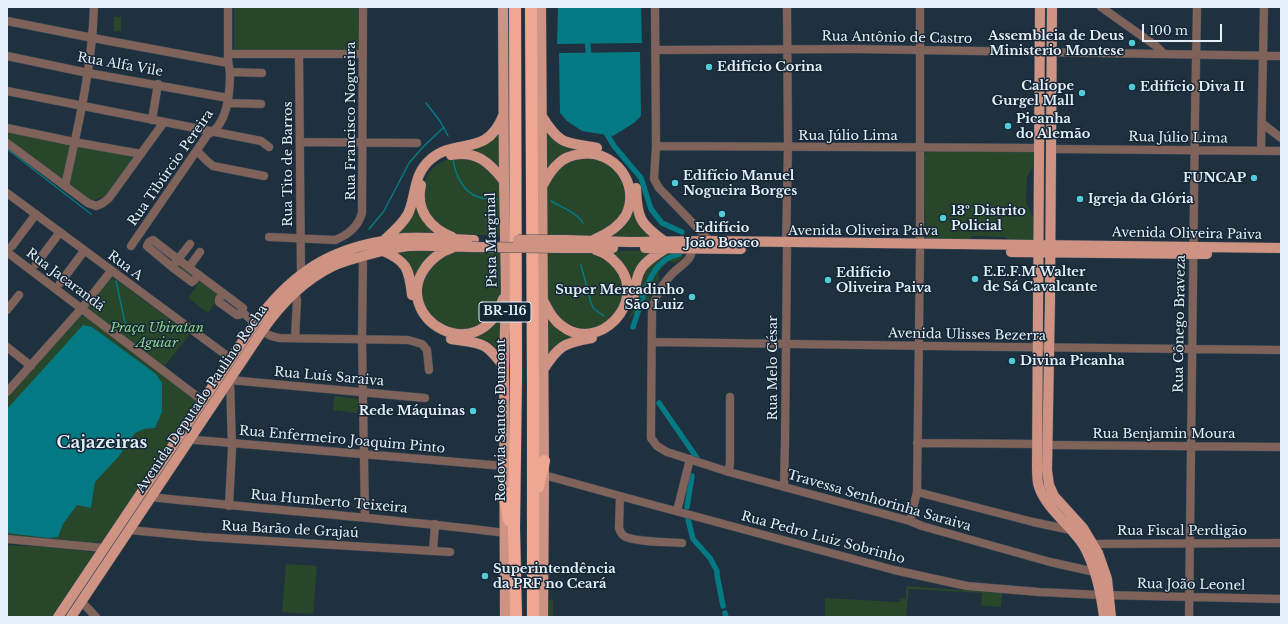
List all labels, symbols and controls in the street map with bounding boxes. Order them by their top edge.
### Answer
scale bar [1144,16,1224,42]
text: 100 m [1149,23,1188,38]
place label: Assembleia de Deus Ministerio Montese [988,28,1124,59]
street label: Rua Antônio de Castro [821,29,973,47]
marker: Assembleia de Deus Ministerio Montese [1127,38,1137,48]
street label: Rua Francisco Nogueira [343,42,359,200]
street label: Rua Alfa Vile [76,50,164,80]
place label: Edifício Corina [717,59,823,75]
marker: Edifício Corina [704,62,714,72]
place label: Calíope Gurgel Mall [992,78,1074,109]
place label: Edifício Diva II [1140,79,1245,95]
marker: Edifício Diva II [1127,82,1137,92]
marker: Calíope Gurgel Mall [1077,88,1087,98]
street label: Rua Tito de Barros [280,101,296,227]
street label: Rua Tibúrcio Pereira [125,107,217,229]
place label: Picanha do Alemão [1016,111,1090,142]
marker: Picanha do Alemão [1003,121,1013,131]
street label: Rua Júlio Lima [798,128,898,144]
street label: Rua Júlio Lima [1128,129,1228,147]
place label: Edifício Manuel Nogueira Borges [683,168,797,199]
place label: FUNCAP [1183,170,1246,186]
marker: FUNCAP [1249,173,1259,183]
marker: Edifício Manuel Nogueira Borges [670,178,680,188]
place label: Igreja da Glória [1088,191,1194,207]
street label: Pista Marginal [483,192,501,288]
marker: Igreja da Glória [1075,194,1085,204]
place label: 13º Distrito Policial [951,203,1026,234]
marker: Edifício João Bosco [717,209,727,219]
marker: 13º Distrito Policial [938,213,948,223]
place label: Edifício João Bosco [685,220,759,251]
street label: Avenida Oliveira Paiva [788,223,938,239]
street label: Avenida Oliveira Paiva [1112,225,1262,243]
street label: Rua Jacarandá [23,245,107,315]
street label: Rua A [104,248,146,284]
street label: Rua Cônego Braveza [1171,255,1189,393]
place label: E.E.F.M Walter de Sá Cavalcante [983,264,1097,295]
place label: Edifício Oliveira Paiva [836,265,931,296]
marker: E.E.F.M Walter de Sá Cavalcante [970,274,980,284]
marker: Edifício Oliveira Paiva [823,275,833,285]
place label: Super Mercadinho São Luiz [555,282,684,313]
marker: Super Mercadinho São Luiz [687,292,697,302]
street label: Avenida Deputado Paulino Rocha [133,302,271,496]
road number: BR-116 [479,302,531,322]
street label: Rua Melo César [765,316,781,420]
park label: Praça Ubiratan Aguiar [110,320,204,351]
street label: Avenida Ulisses Bezerra [888,326,1046,344]
street label: Rodovia Santos Dumont [493,338,509,502]
place label: Divina Picanha [1020,353,1125,369]
marker: Divina Picanha [1007,356,1017,366]
street label: Rua Luís Saraiva [273,364,385,390]
place label: Rede Máquinas [359,403,465,419]
marker: Rede Máquinas [468,406,478,416]
street label: Rua Enfermeiro Joaquim Pinto [238,423,446,457]
street label: Rua Benjamin Moura [1093,426,1235,442]
district label: Cajazeiras [56,433,148,453]
street label: Travessa Senhorinha Saraiva [785,467,973,535]
street label: Rua Humberto Teixeira [250,487,408,517]
street label: Rua Pedro Luiz Sobrinho [739,509,907,567]
street label: Rua Barão de Grajaú [221,519,359,541]
street label: Rua Fiscal Perdigão [1117,523,1247,539]
place label: Superintendência da PRF no Ceará [493,561,616,592]
marker: Superintendência da PRF no Ceará [480,571,490,581]
street label: Rua João Leonel [1137,576,1245,594]

